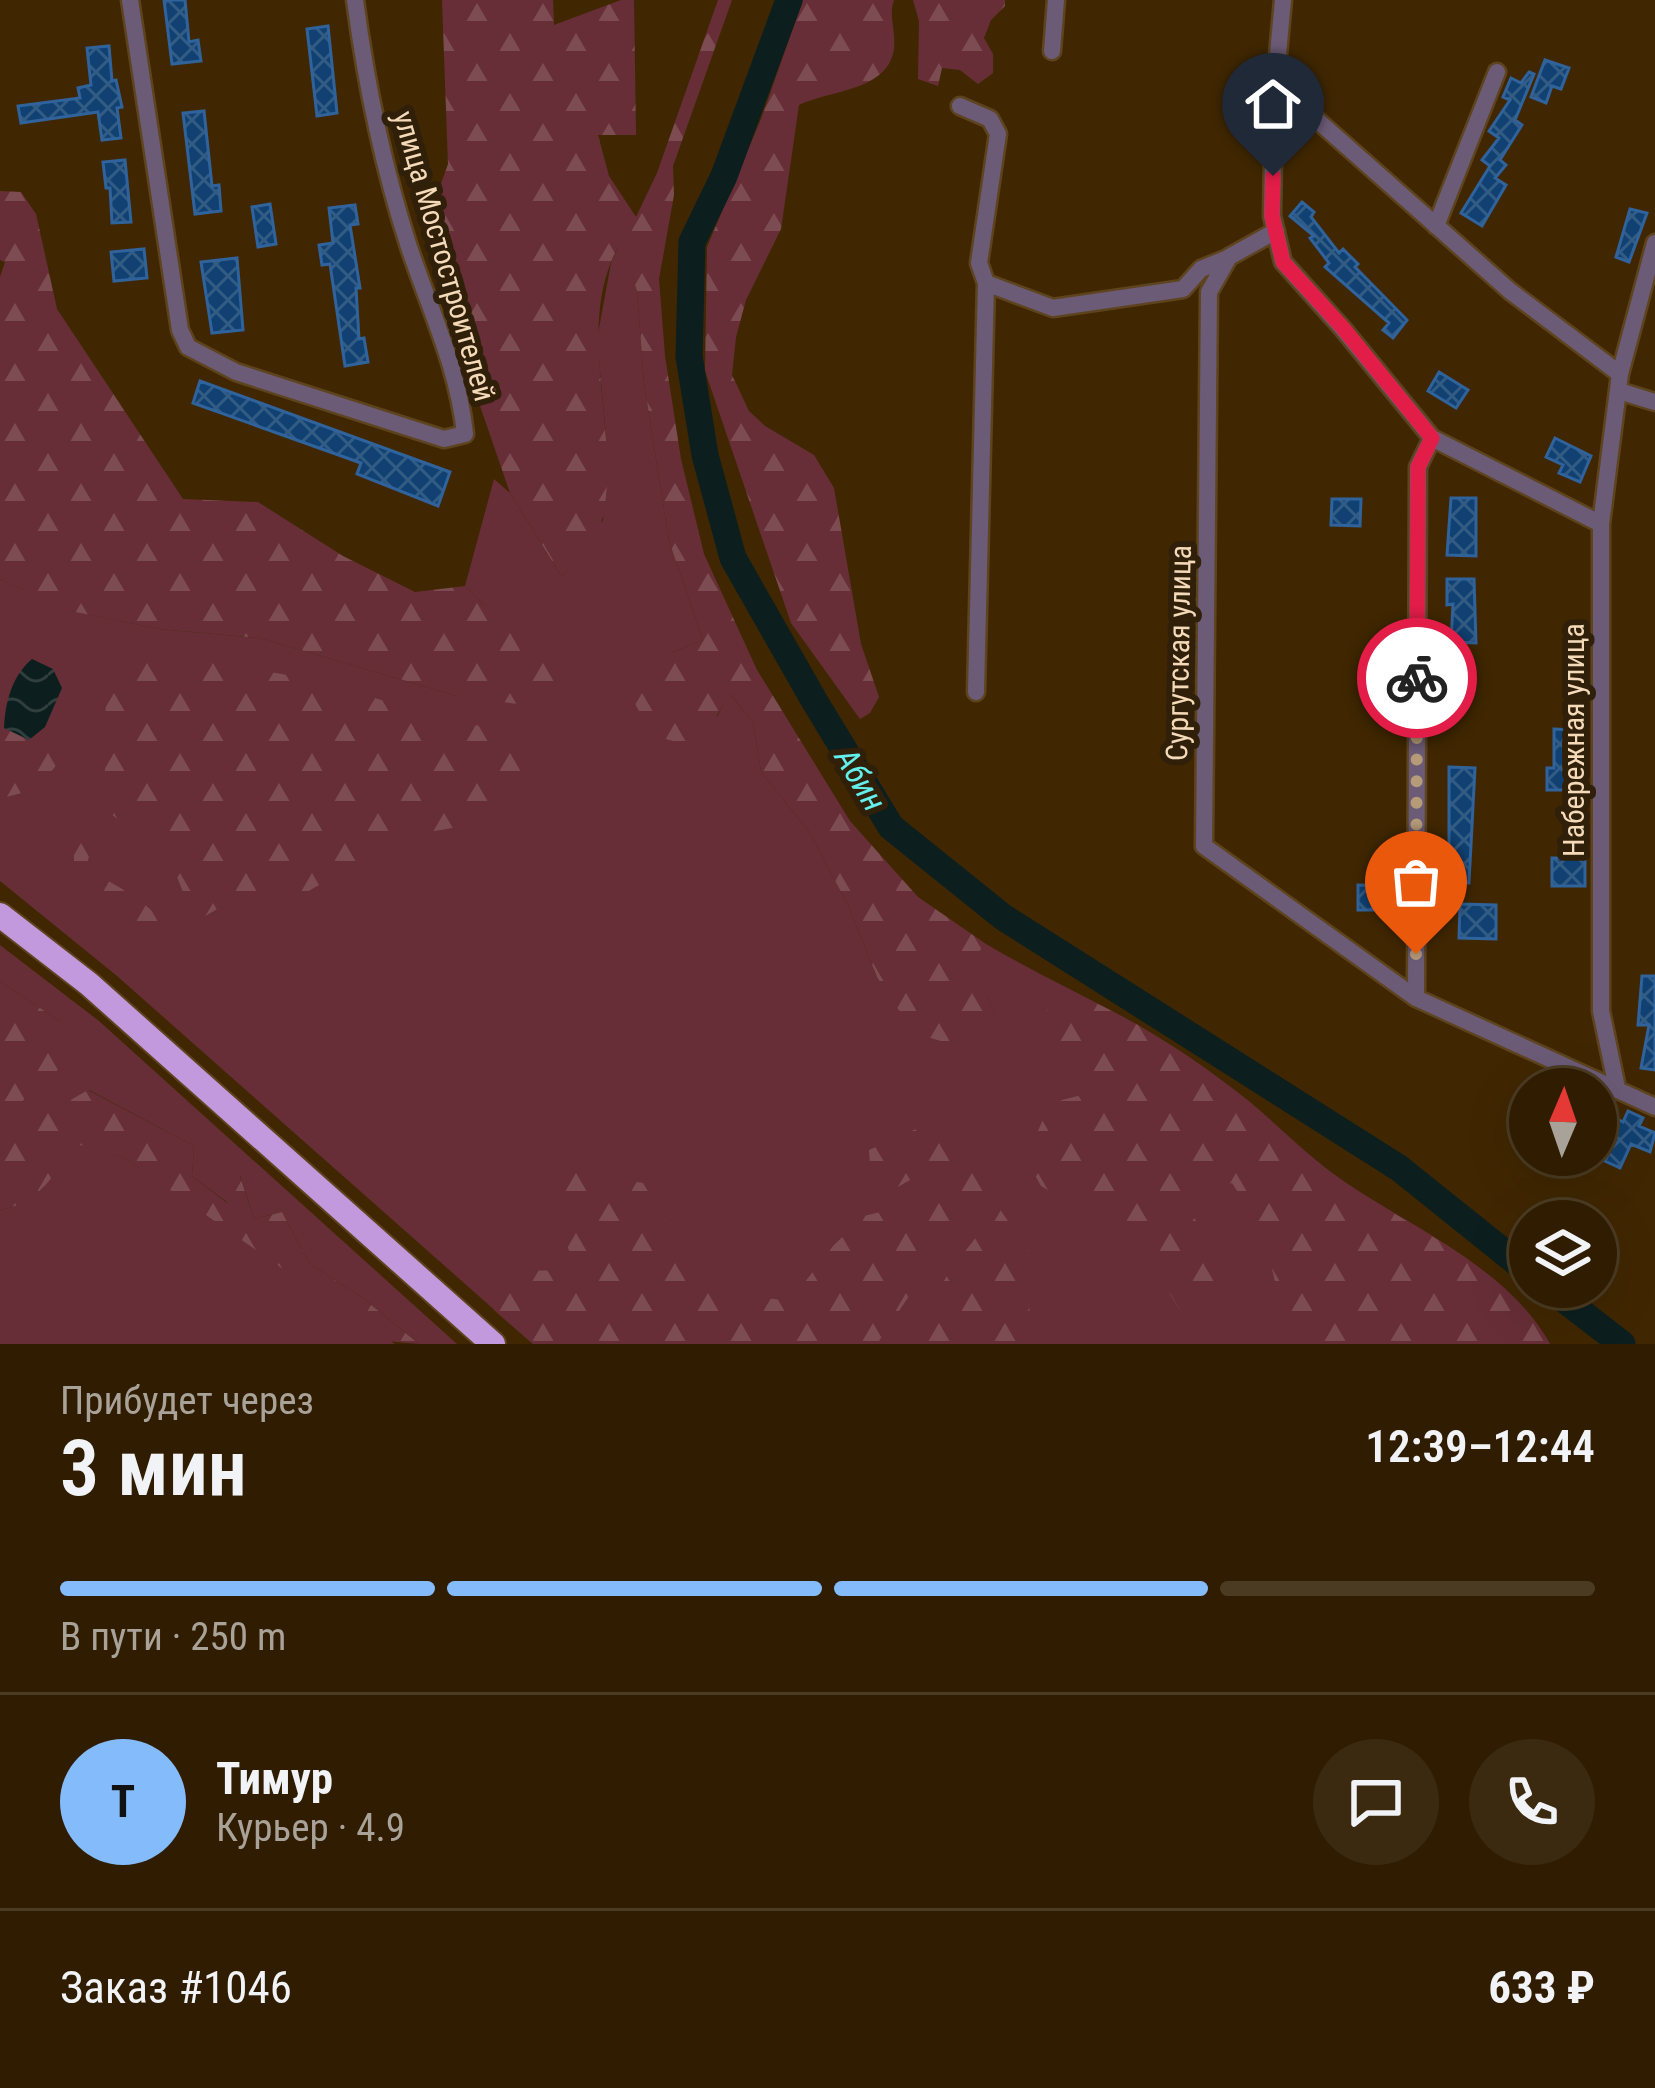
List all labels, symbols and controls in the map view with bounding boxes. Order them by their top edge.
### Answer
pin [1222,53,1324,176]
icon: home [1240,71,1306,137]
street label: улица Мостостроителей [386,107,503,405]
street label: Сургутская улица [1159,545,1198,761]
courier [1357,618,1477,738]
street label: Набережная улица [1556,623,1591,857]
icon: bike [1384,645,1450,711]
water label: Абин [826,739,894,818]
pin [1365,831,1467,954]
icon: bag [1383,849,1449,915]
north arrow [1509,1068,1617,1176]
map controls [1509,1068,1617,1308]
button: layers [1509,1200,1617,1308]
text: Прибудет через [60,1378,314,1424]
text: 12:39–12:44 [1365,1420,1595,1473]
text: 3 мин [60,1423,247,1514]
text: В пути · 250 m [60,1614,286,1660]
button: chat [1313,1739,1439,1865]
button: phone [1469,1739,1595,1865]
text: Тимур [216,1752,333,1805]
text: Т [111,1775,135,1828]
text: Курьер · 4.9 [216,1805,405,1851]
text: Заказ #1046 [60,1961,292,2014]
text: 633 ₽ [1488,1961,1595,2014]

